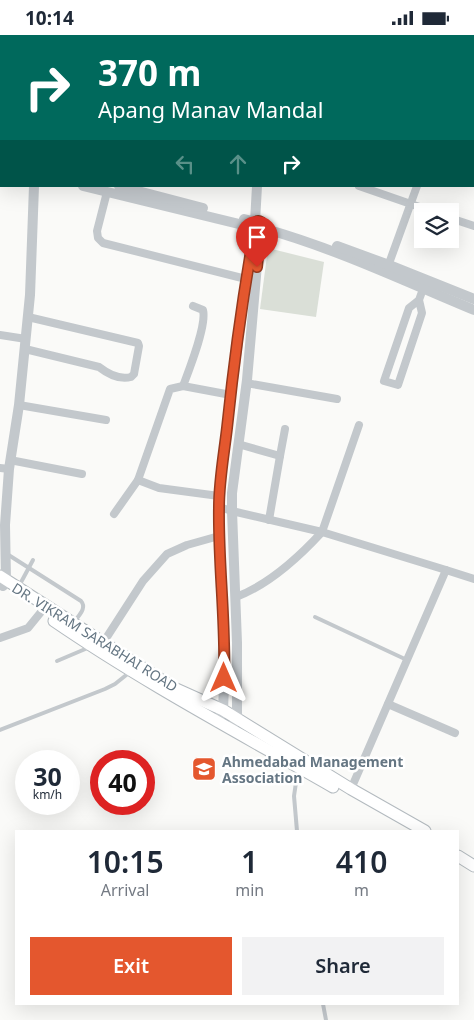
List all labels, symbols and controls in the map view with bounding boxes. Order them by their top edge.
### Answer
text: 10:14 [25,5,74,31]
text: 370 m [98,49,201,96]
icon: right [15,55,80,120]
text: Apang Manav Mandal [98,94,323,124]
icon: left [171,150,199,178]
icon: ahead [224,150,252,178]
icon: right [277,150,305,178]
map controls [414,203,459,248]
button: layers [414,203,459,248]
pin [236,216,278,267]
icon: arrive [243,223,271,251]
street label: DR. VIKRAM SARABHAI ROAD [9,578,181,696]
position arrow [197,651,249,703]
speed limit sign: 40 [90,750,155,815]
place label: Ahmedabad Management Association [222,752,403,787]
school or university icon: Ahmedabad Management Association [191,756,217,782]
text: 30 [33,759,62,793]
text: km/h [33,786,62,803]
text: 10:15 [87,841,164,882]
text: 1 [241,841,258,882]
text: 410 [336,841,387,882]
text: Arrival [101,879,150,901]
text: min [235,879,264,901]
text: m [354,879,369,901]
button: Exit [30,937,232,995]
button: Share [242,937,444,995]

